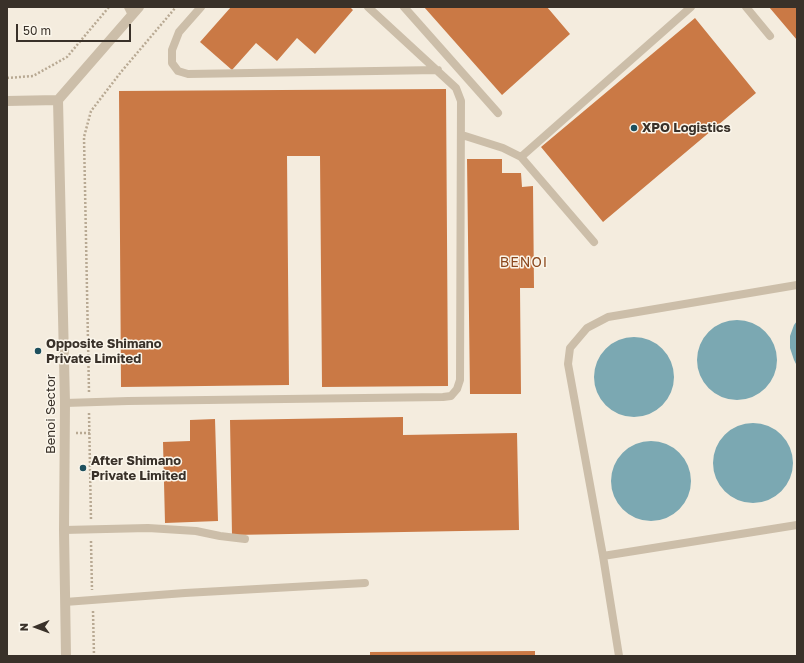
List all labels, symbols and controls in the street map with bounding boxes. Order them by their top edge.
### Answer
scale bar [18,16,133,42]
text: 50 m [23,23,51,38]
place label: XPO Logistics [642,120,731,136]
marker: XPO Logistics [629,123,639,133]
district label: BENOI [500,255,548,271]
place label: Opposite Shimano Private Limited [46,336,161,367]
marker: Opposite Shimano Private Limited [33,346,43,356]
street label: Benoi Sector [43,374,59,454]
place label: After Shimano Private Limited [91,453,186,484]
marker: After Shimano Private Limited [78,463,88,473]
north arrow [16,607,56,647]
text: N [17,623,30,632]

